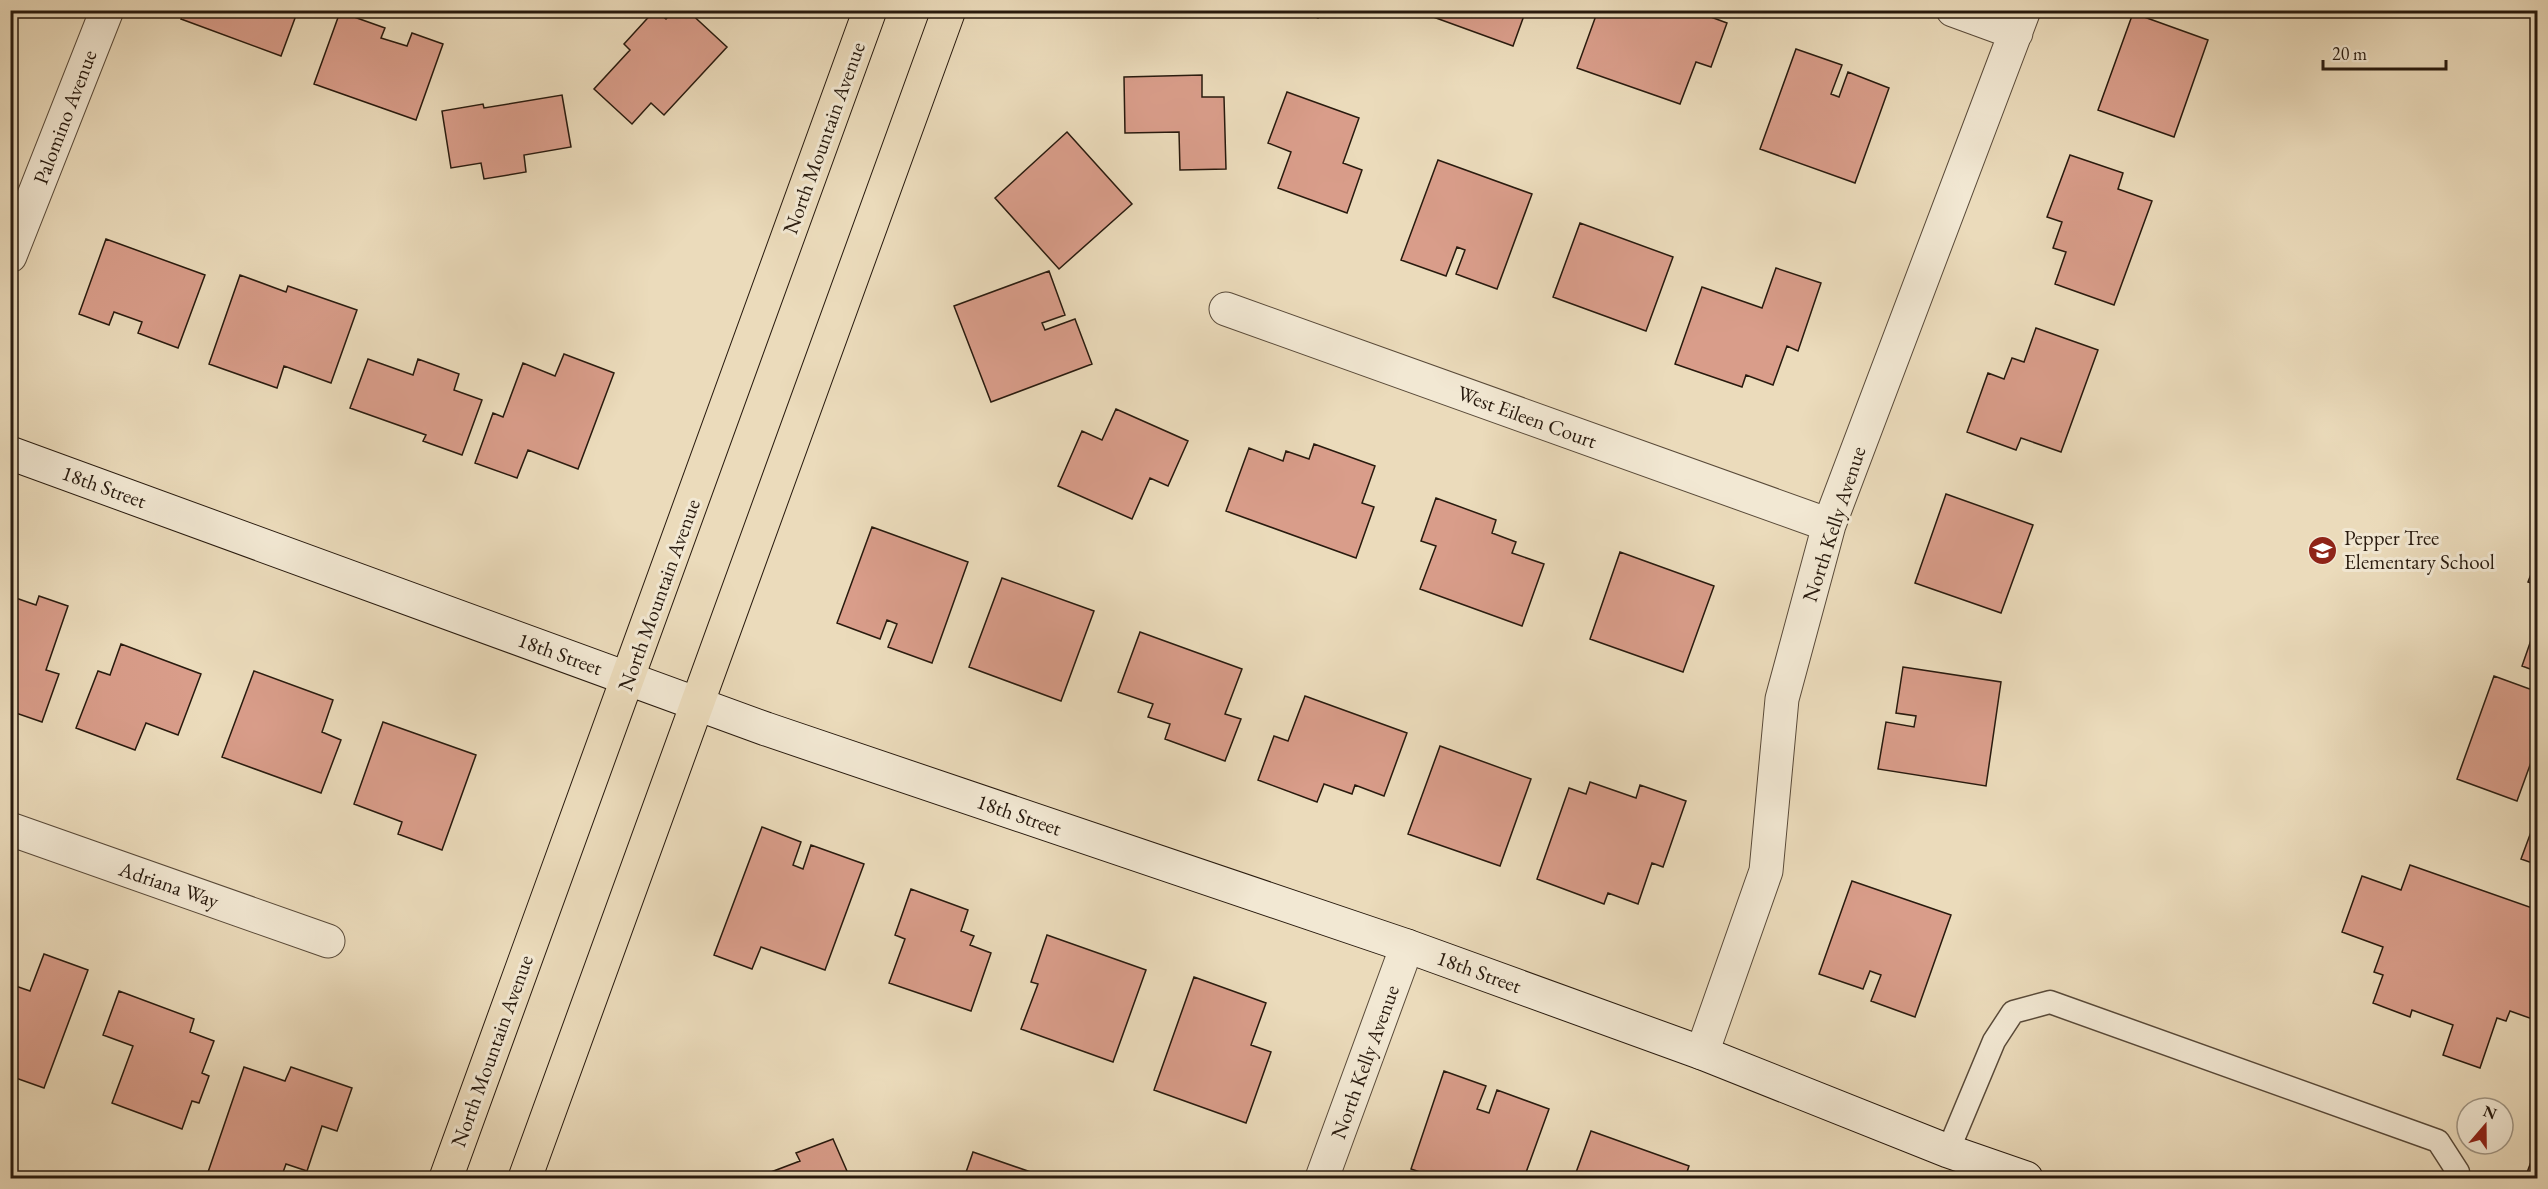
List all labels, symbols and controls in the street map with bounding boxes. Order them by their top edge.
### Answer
scale bar [2323,33,2446,71]
street label: North Mountain Avenue [776,38,871,238]
text: 20 m [2332,42,2367,65]
street label: Palomino Avenue [27,46,103,188]
street label: West Eileen Court [1454,379,1601,454]
street label: North Kelly Avenue [1796,443,1871,605]
street label: 18th Street [58,459,150,514]
street label: North Mountain Avenue [611,495,706,695]
place label: Pepper Tree Elementary School [2344,524,2495,575]
school or university icon: Pepper Tree Elementary School [2307,534,2339,566]
street label: 18th Street [514,626,606,681]
street label: 18th Street [973,787,1065,842]
street label: Adriana Way [115,855,223,914]
street label: 18th Street [1433,944,1525,999]
street label: North Mountain Avenue [444,951,539,1151]
street label: North Kelly Avenue [1324,981,1405,1143]
north arrow [2455,1096,2515,1156]
text: N [2480,1100,2500,1124]

